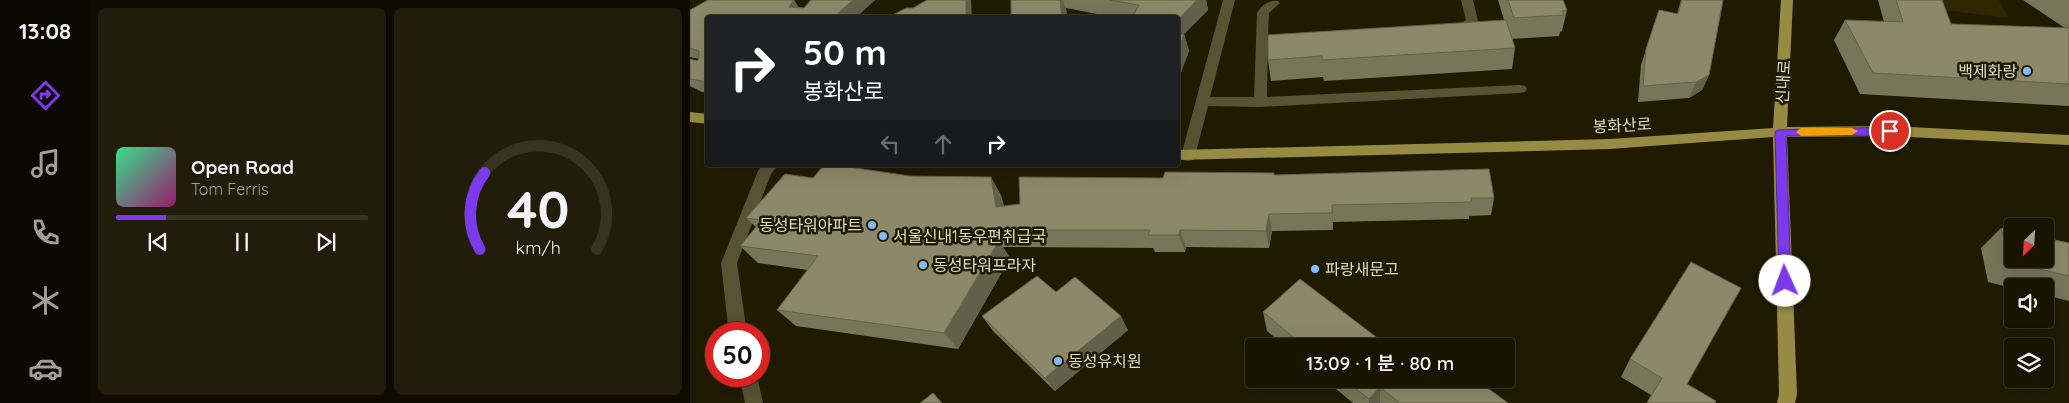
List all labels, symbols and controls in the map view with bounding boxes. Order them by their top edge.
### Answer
text: 13:08 [19,17,71,45]
text: 50 m [803,30,887,74]
icon: right [720,35,785,100]
street label: 신내로 [1772,59,1794,105]
place label: 백제화랑 [1958,61,2017,81]
marker: 백제화랑 [2021,65,2033,77]
text: 봉화산로 [803,77,884,105]
icon: directions [28,78,63,113]
pin [1869,110,1911,152]
street label: 봉화산로 [1592,113,1652,137]
icon: arrive [1876,117,1904,145]
icon: left [876,130,904,158]
icon: ahead [929,130,957,158]
icon: right [982,130,1010,158]
icon: music [28,146,63,181]
text: Open Road [191,155,294,179]
text: 40 [507,176,569,241]
text: Tom Ferris [191,179,268,199]
icon: phone [28,215,63,250]
place label: 동성타워아파트 [759,215,862,235]
north arrow [2004,218,2054,268]
map controls [2004,218,2054,388]
marker: 동성타워아파트 [866,219,878,231]
place label: 서울신내1동우편취급국 [893,226,1046,246]
icon: previous [144,228,172,256]
icon: pause [228,228,256,256]
icon: next [312,228,340,256]
marker: 서울신내1동우편취급국 [877,230,889,242]
text: km/h [515,236,561,258]
position arrow [1758,254,1810,306]
place label: 동성타워프라자 [933,255,1036,275]
marker: 동성타워프라자 [917,259,929,271]
place label: 파랑새문고 [1325,259,1399,279]
marker: 파랑새문고 [1309,263,1321,275]
button: sound [2004,278,2054,328]
icon: climate [28,283,63,318]
speed limit sign: 50 [705,322,770,387]
button: layers [2004,338,2054,388]
icon: car [28,351,63,386]
place label: 동성유치원 [1068,351,1142,371]
text: 13:09 · 1 분 · 80 m [1306,351,1454,375]
marker: 동성유치원 [1052,355,1064,367]

